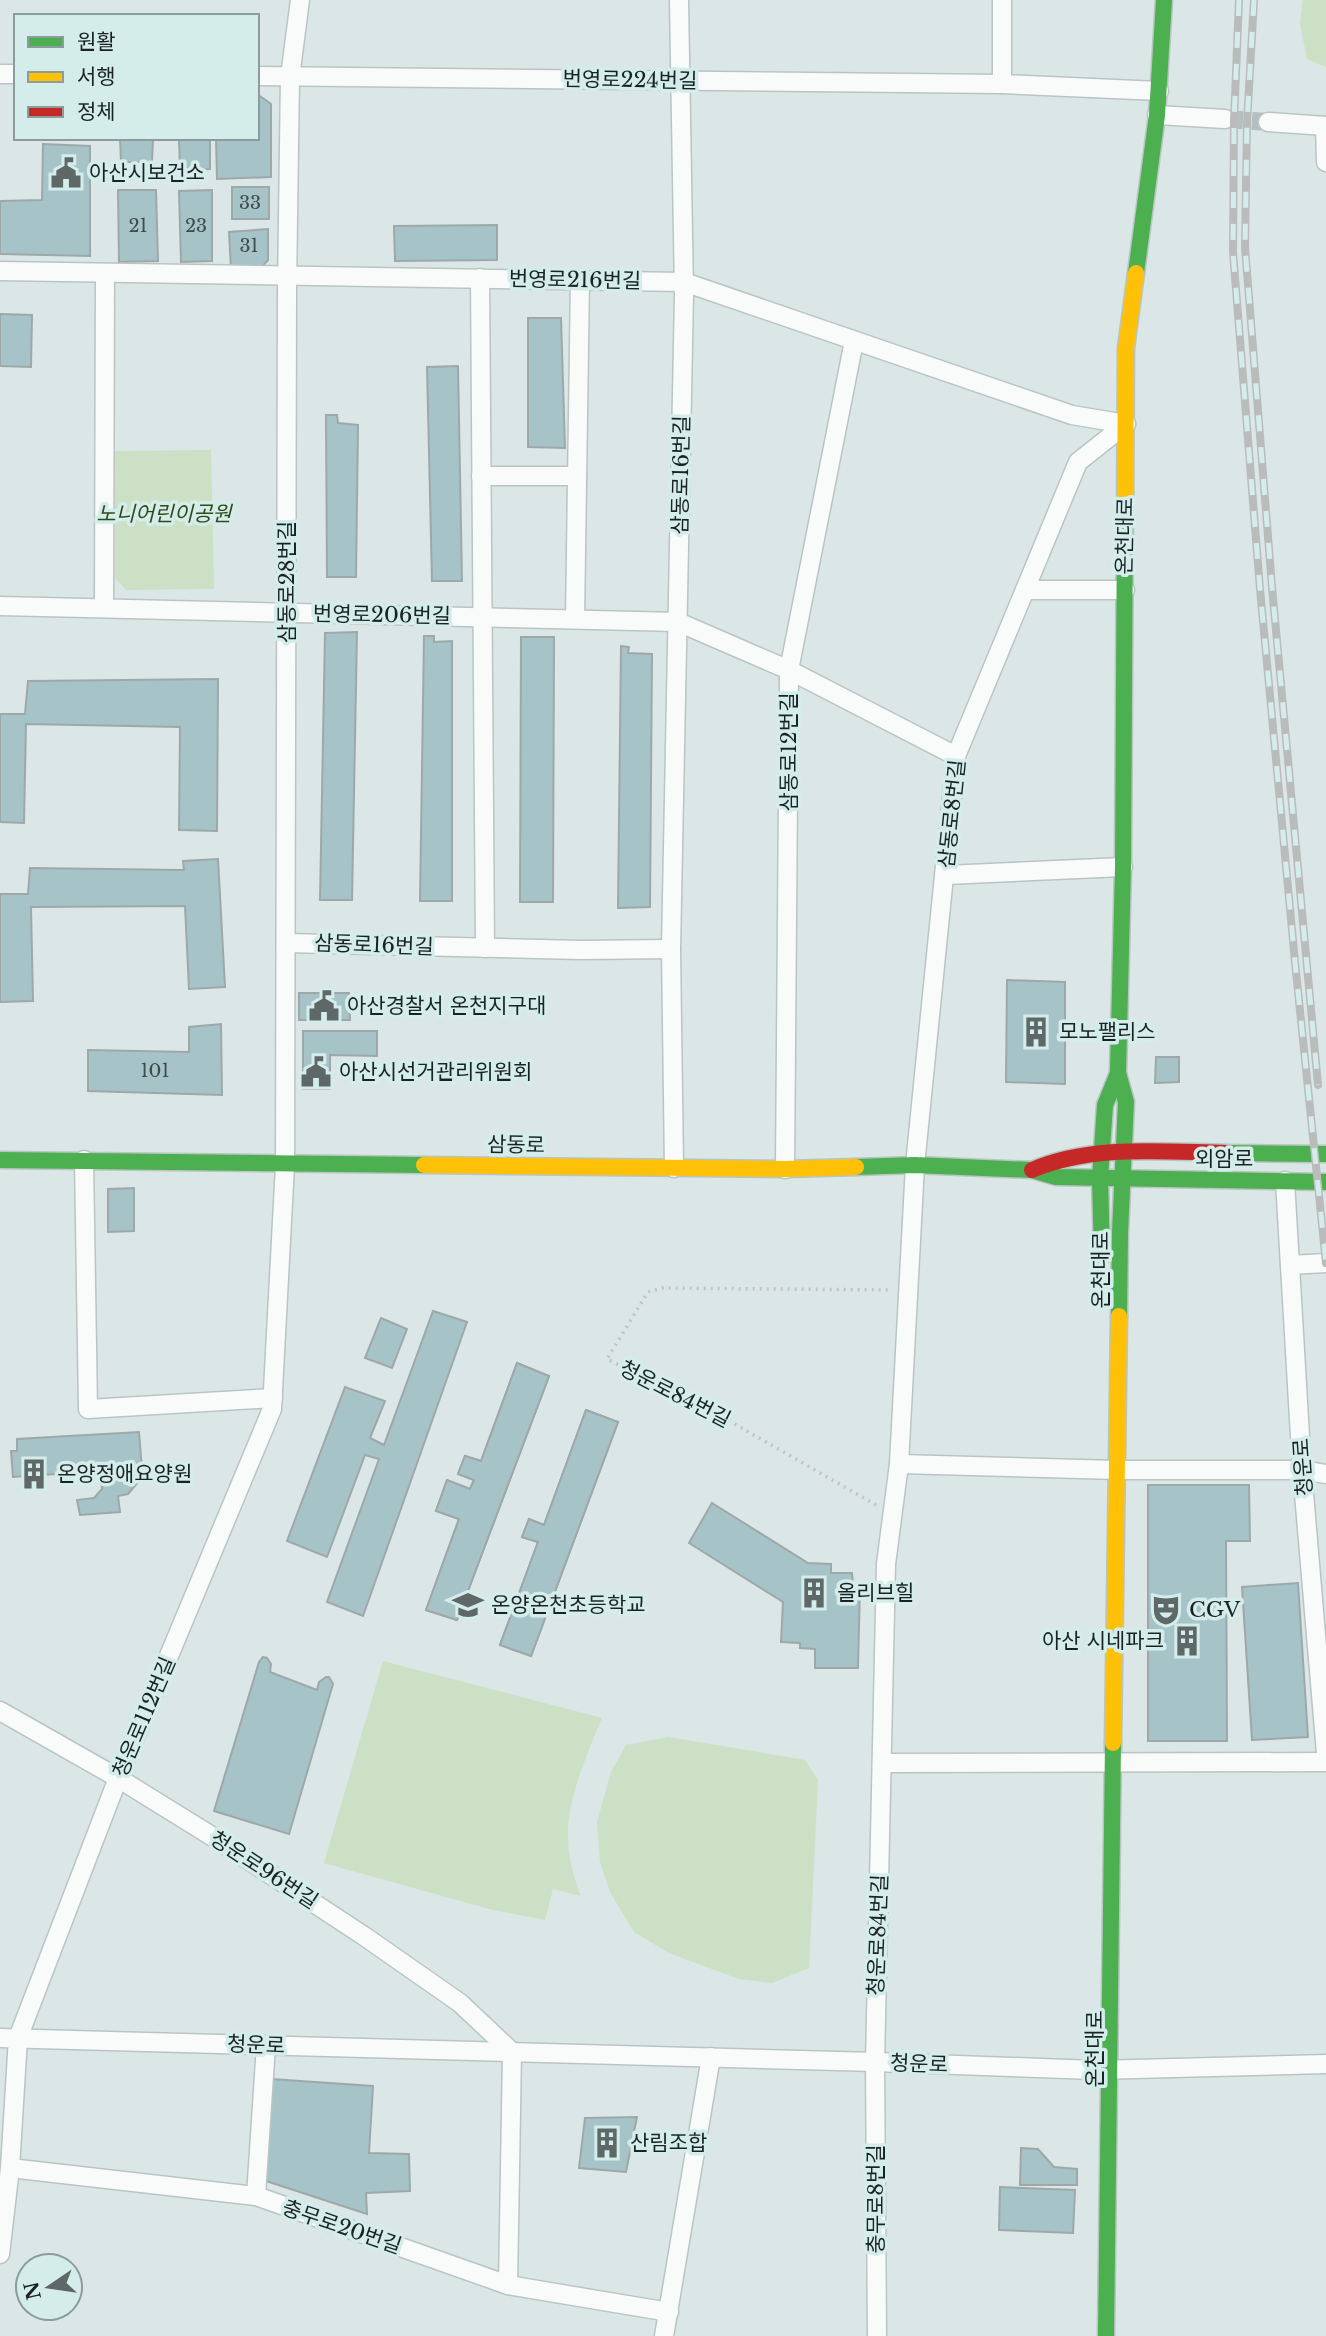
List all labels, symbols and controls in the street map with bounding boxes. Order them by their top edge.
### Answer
legend [14,14,259,140]
text: 원활 [77,29,116,55]
text: 서행 [77,64,116,90]
street label: 번영로224번길 [562,66,698,94]
text: 정체 [77,99,116,125]
public building icon: 아산시보건소 [49,156,83,190]
place label: 아산시보건소 [89,160,205,186]
house number: 33 [239,192,261,214]
house number: 21 [128,215,148,237]
house number: 23 [185,215,207,237]
house number: 31 [239,235,259,257]
street label: 번영로216번길 [509,266,641,294]
street label: 삼동로16번길 [667,415,695,535]
street label: 온천대로 [1111,497,1139,575]
park label: 노니어린이공원 [96,501,233,527]
street label: 삼동로28번길 [274,521,300,643]
street label: 번영로206번길 [313,601,451,629]
street label: 삼동로12번길 [776,693,802,811]
street label: 삼동로8번길 [933,758,971,870]
street label: 삼동로16번길 [314,930,434,960]
public building icon: 아산경찰서 온천지구대 [307,989,341,1023]
place label: 아산경찰서 온천지구대 [347,993,546,1019]
building icon: 모노팰리스 [1019,1015,1053,1049]
place label: 모노팰리스 [1059,1019,1156,1045]
public building icon: 아산시선거관리위원회 [299,1055,333,1089]
place label: 아산시선거관리위원회 [339,1059,532,1085]
house number: 101 [141,1060,169,1082]
street label: 삼동로 [487,1131,545,1159]
street label: 외암로 [1195,1146,1253,1172]
street label: 온천대로 [1088,1231,1114,1309]
street label: 청운로84번길 [615,1355,735,1433]
street label: 청운로 [1288,1437,1318,1497]
building icon: 온양정애요양원 [17,1457,51,1491]
place label: 온양정애요양원 [57,1461,192,1487]
building icon: 올리브힐 [797,1576,831,1610]
place label: 올리브힐 [837,1580,914,1606]
school or university icon: 온양온천초등학교 [451,1588,485,1622]
place label: 온양온천초등학교 [491,1592,646,1618]
theatre icon: CGV [1149,1593,1183,1627]
place label: CGV [1189,1597,1241,1623]
building icon: 아산 시네파크 [1170,1624,1204,1658]
place label: 아산 시네파크 [1042,1628,1164,1654]
street label: 청운로112번길 [107,1653,181,1781]
street label: 청운로96번길 [205,1825,323,1915]
street label: 청운로84번길 [863,1874,893,1996]
street label: 온천대로 [1082,2010,1108,2088]
street label: 청운로 [227,2031,285,2059]
street label: 청운로 [890,2050,948,2078]
building icon: 산림조합 [590,2126,624,2160]
place label: 산림조합 [630,2130,707,2156]
street label: 충무로8번길 [863,2144,889,2254]
street label: 충무로20번길 [279,2194,405,2260]
north arrow [14,2252,84,2322]
text: N [20,2279,46,2302]

